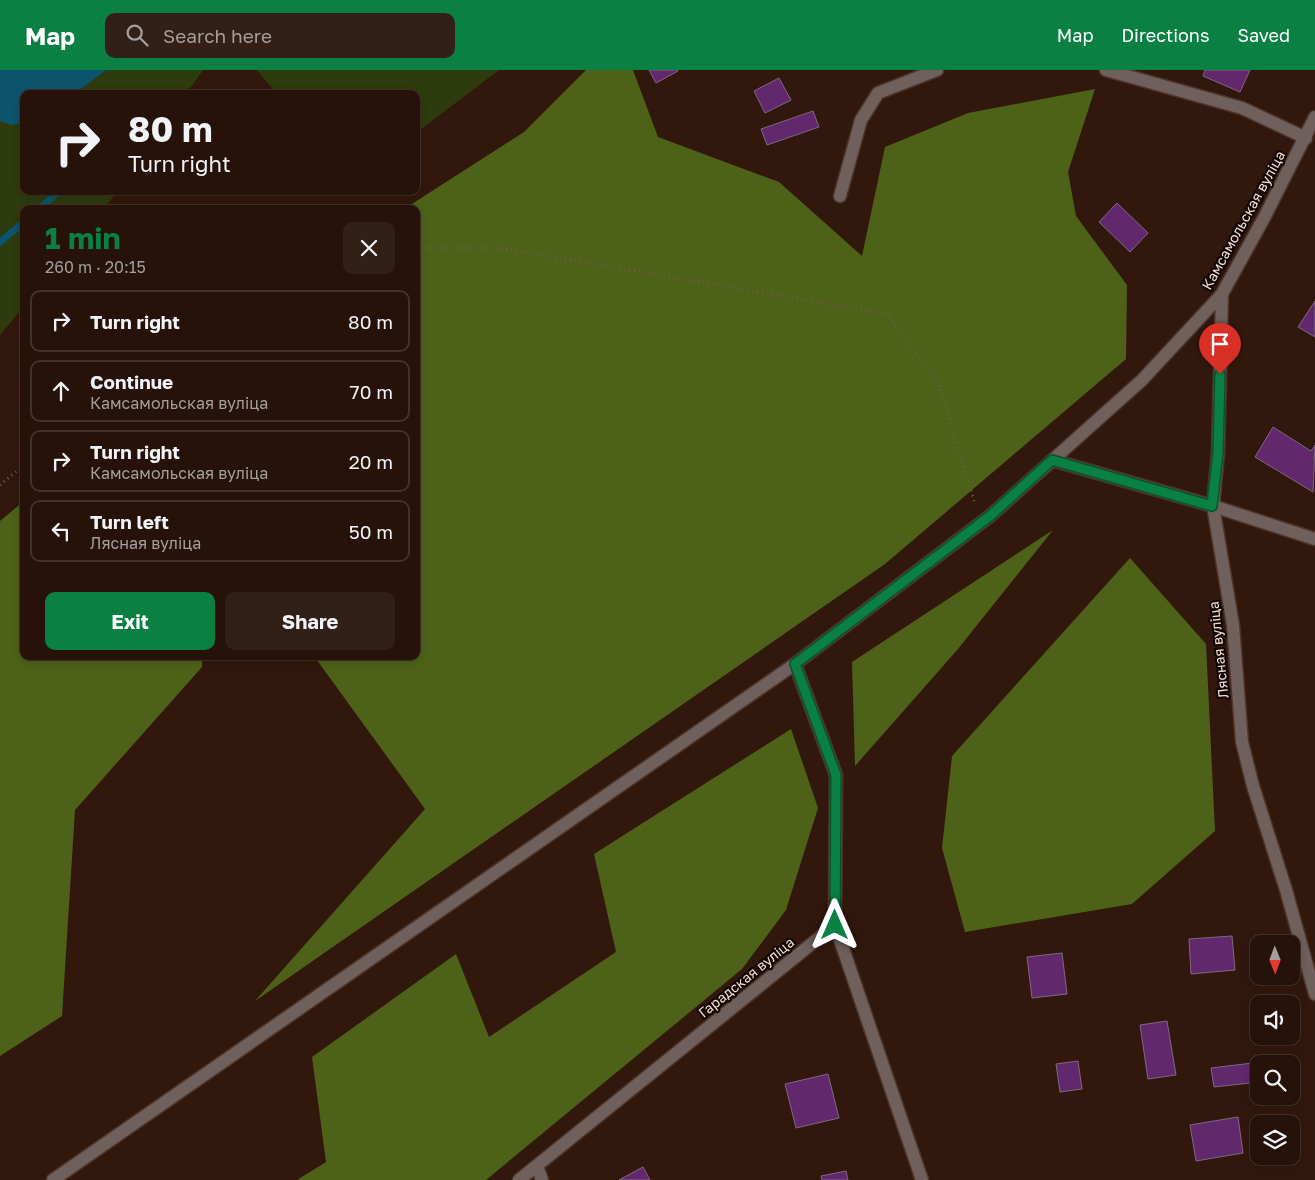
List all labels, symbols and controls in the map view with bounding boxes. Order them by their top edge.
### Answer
search box [105,13,455,58]
text: Map [25,21,75,50]
icon: search [123,21,151,49]
text: Search here [163,24,272,47]
text: Map [1057,24,1093,46]
text: Directions [1121,24,1209,46]
text: Saved [1237,24,1290,46]
text: 80 m [128,108,213,150]
icon: right [45,110,110,175]
street label: Камсамольская вуліца [1198,148,1288,292]
text: Turn right [128,150,231,177]
text: 1 min [45,220,121,256]
button: close [343,222,395,274]
text: 260 m · 20:15 [45,257,146,277]
icon: right [47,307,75,335]
text: Turn right [90,310,180,333]
text: 80 m [348,310,393,333]
pin [1199,323,1241,374]
icon: arrive [1206,330,1234,358]
text: Continue [90,370,173,393]
icon: ahead [47,377,75,405]
text: 70 m [350,380,393,403]
text: Камсамольская вуліца [90,393,268,413]
text: Turn right [90,440,180,463]
icon: right [47,447,75,475]
text: 20 m [349,450,393,473]
text: Камсамольская вуліца [90,463,268,483]
text: Turn left [90,510,169,533]
icon: left [47,517,75,545]
text: 50 m [349,520,393,543]
text: Лясная вуліца [90,533,201,553]
button: Exit [45,592,215,650]
button: Share [225,592,395,650]
street label: Лясная вуліца [1204,601,1232,699]
position arrow [808,898,860,950]
street label: Гарадская вуліца [695,933,797,1021]
north arrow [1250,935,1300,985]
map controls [1250,935,1300,1165]
button: sound [1250,995,1300,1045]
button: search [1250,1055,1300,1105]
button: layers [1250,1115,1300,1165]

